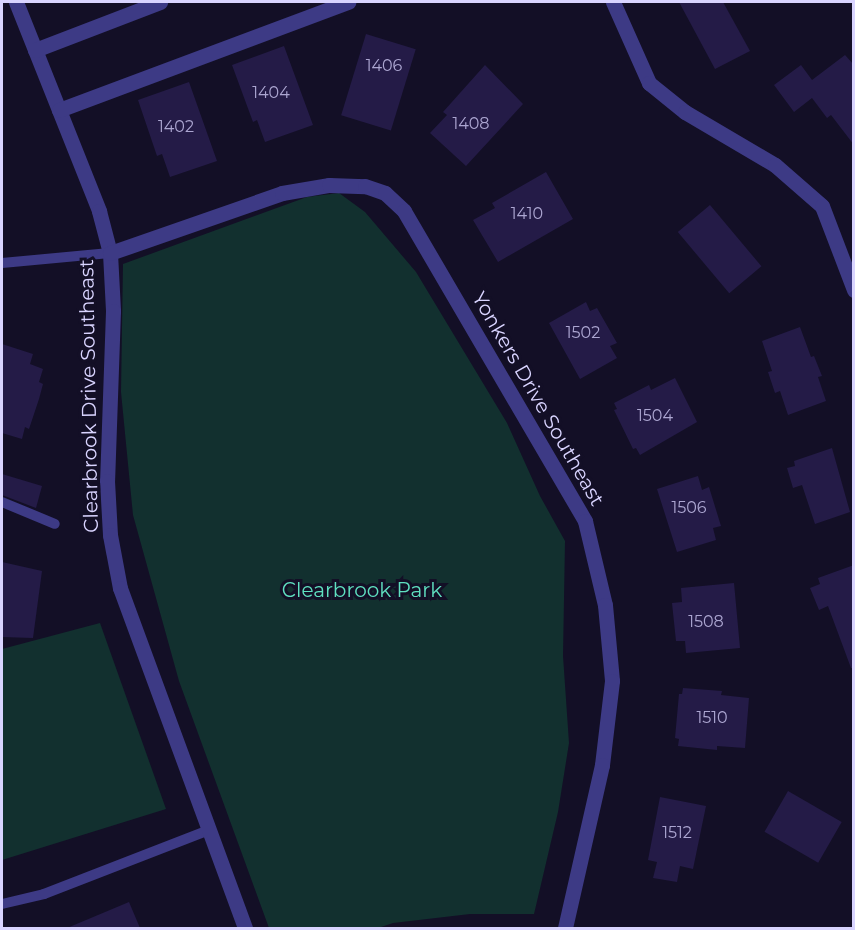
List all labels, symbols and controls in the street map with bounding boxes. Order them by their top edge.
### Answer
house number: 1406 [366,56,402,76]
house number: 1404 [252,83,290,103]
house number: 1408 [452,114,490,134]
house number: 1402 [158,117,194,137]
house number: 1410 [511,204,543,224]
street label: Clearbrook Drive Southeast [75,259,103,533]
street label: Yonkers Drive Southeast [467,288,609,510]
house number: 1502 [566,323,600,343]
house number: 1504 [637,406,673,426]
house number: 1506 [671,498,707,518]
park label: Clearbrook Park [282,578,442,602]
house number: 1508 [688,612,724,632]
house number: 1510 [696,708,728,728]
house number: 1512 [662,823,692,843]

